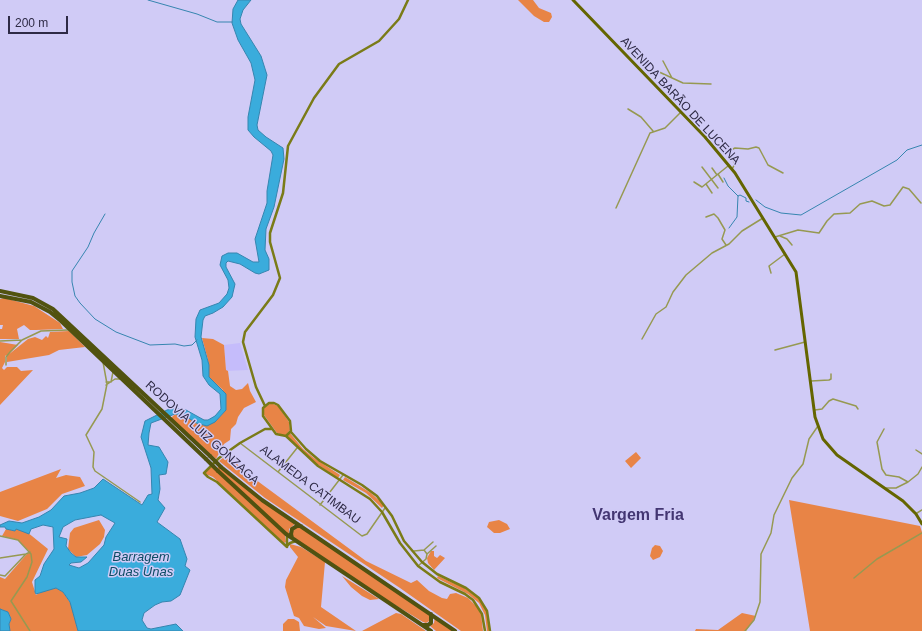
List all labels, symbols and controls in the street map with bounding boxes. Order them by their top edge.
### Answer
scale bar [10,8,70,34]
text: 200 m [15,16,48,30]
street label: AVENIDA BARÃO DE LUCENA [617,34,743,168]
street label: RODOVIA LUIZ GONZAGA [142,378,262,488]
street label: ALAMEDA CATIMBAU [257,443,363,527]
district label: Vargem Fria [592,506,684,526]
water label: Barragem Duas Unas [109,549,173,580]

